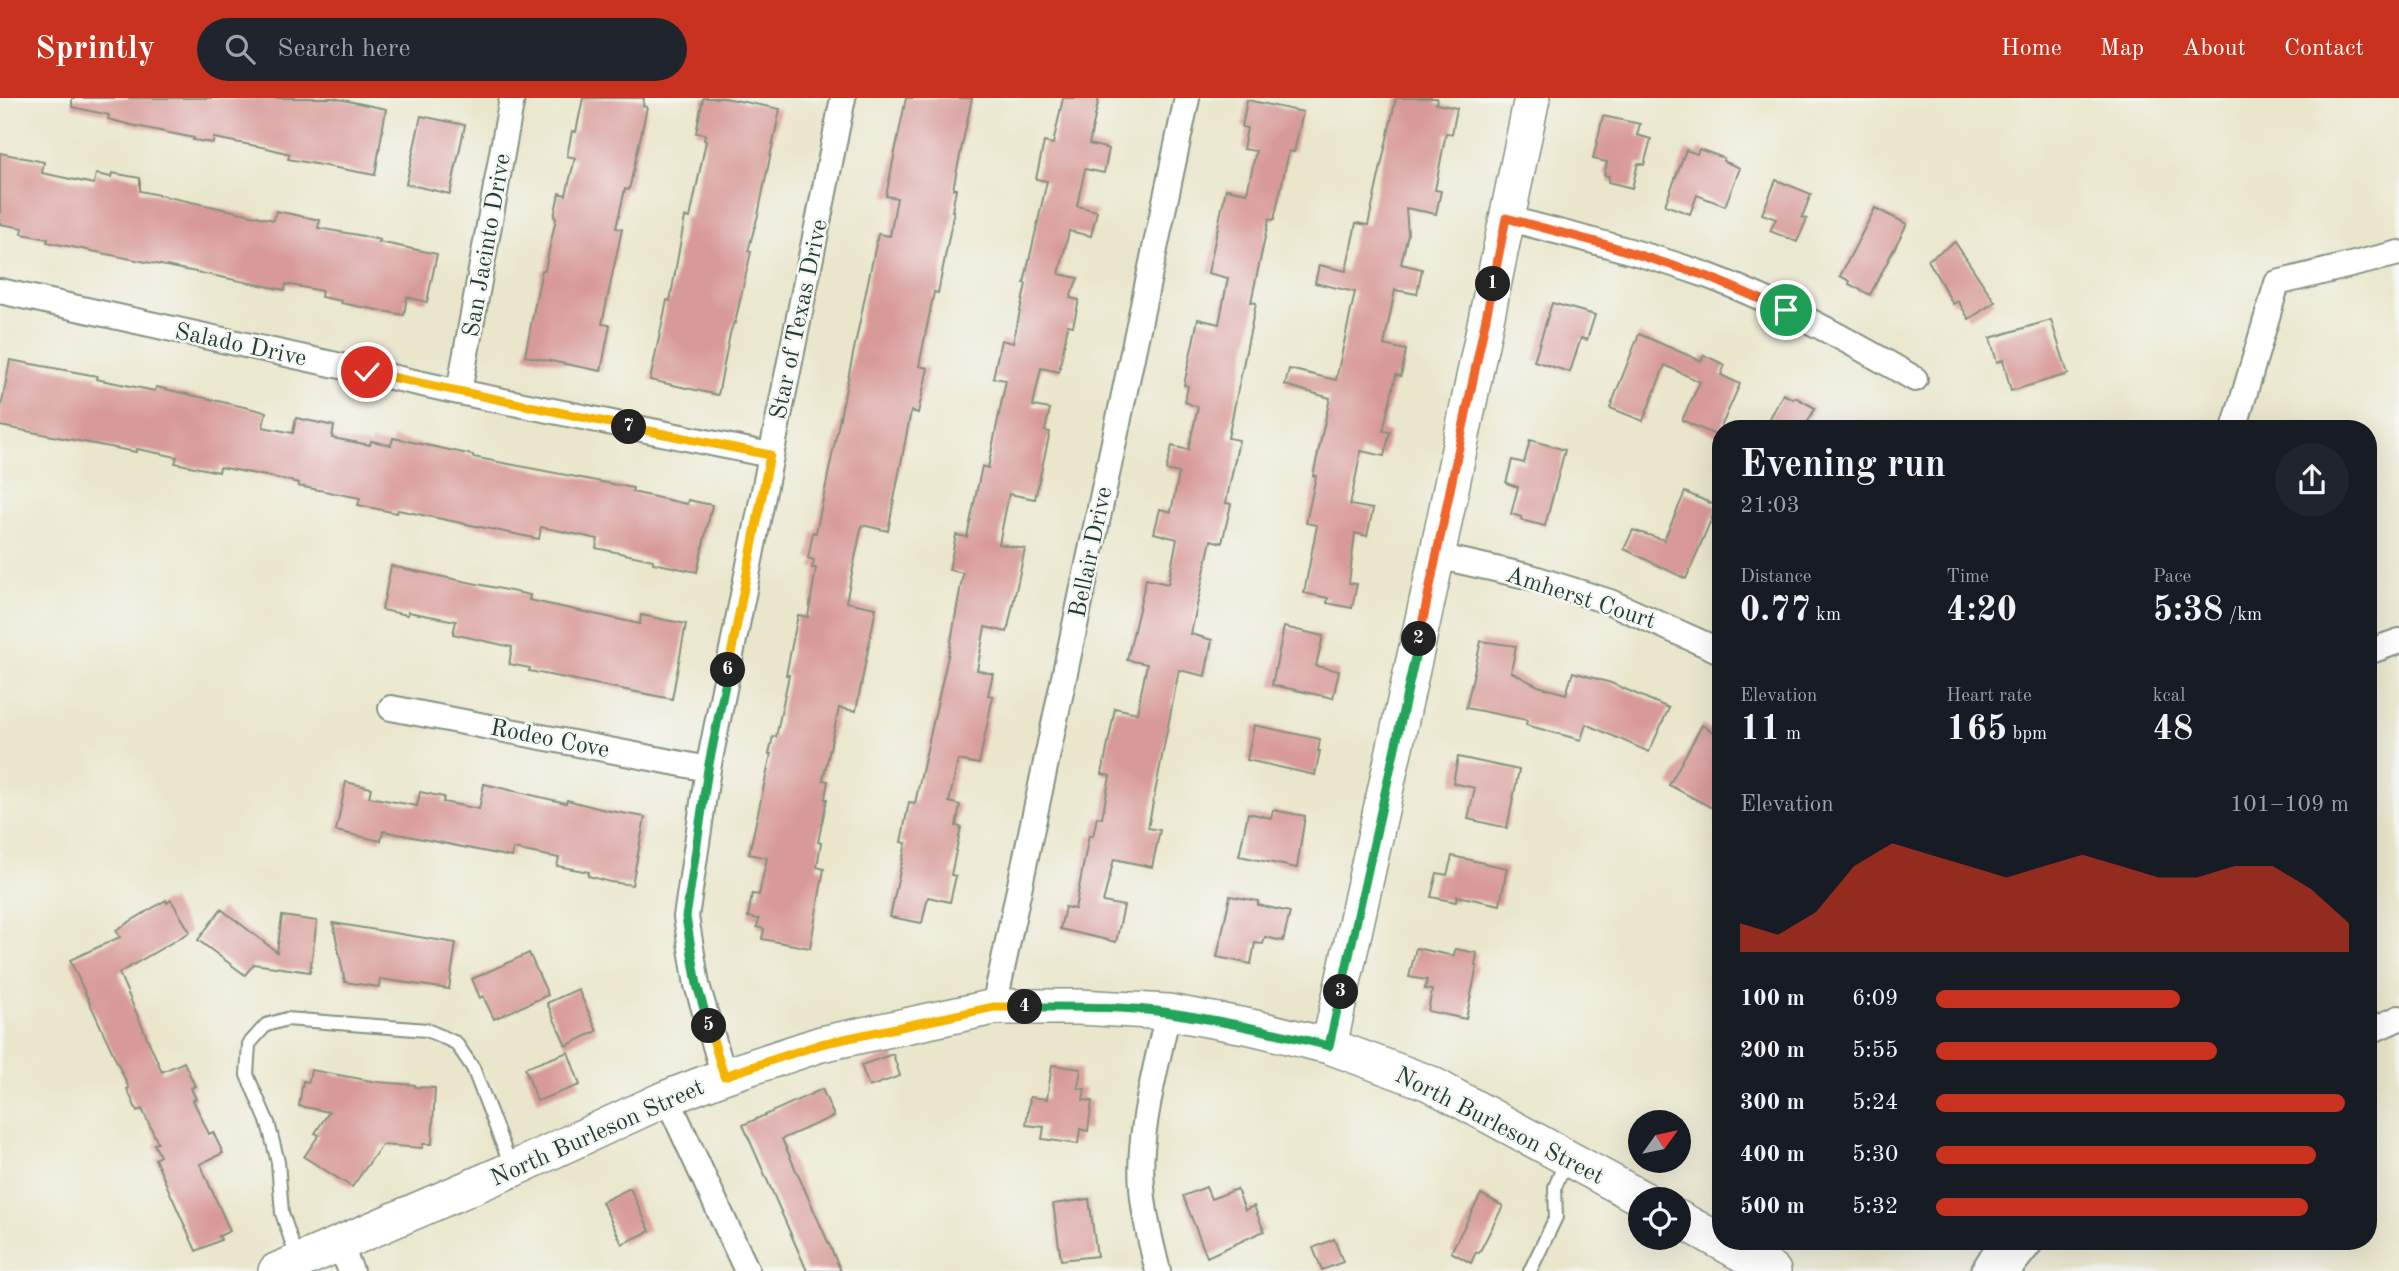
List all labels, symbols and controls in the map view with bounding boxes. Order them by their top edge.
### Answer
search box [197,18,687,81]
icon: search [221,30,259,68]
text: Sprintly [35,33,155,66]
text: Search here [277,36,410,62]
text: Home [2001,37,2062,61]
text: Map [2100,37,2144,61]
text: About [2182,37,2246,61]
text: Contact [2284,37,2364,61]
street label: San Jacinto Drive [460,152,516,339]
street label: Star of Texas Drive [767,217,833,422]
pin: 1 [1476,266,1510,302]
text: 1 [1487,274,1498,293]
pin [1756,280,1816,340]
icon: arrive [1767,291,1805,329]
street label: Salado Drive [173,320,309,372]
pin [337,342,397,402]
icon: check [348,353,386,391]
pin: 7 [612,410,646,444]
text: 7 [623,417,634,436]
button: share [2275,443,2349,517]
text: Evening run [1740,447,1946,485]
street label: Bellair Drive [1066,485,1118,620]
text: 21:03 [1740,494,1800,517]
street label: Amherst Court [1503,563,1658,634]
text: Distance [1740,568,1812,587]
text: Time [1946,568,1989,587]
text: Pace [2153,568,2191,587]
text: 0.77 [1740,593,1811,628]
text: 4:20 [1946,593,2017,628]
text: 5:38 [2153,593,2223,628]
text: km [1811,606,1841,625]
text: /km [2223,606,2262,625]
pin: 2 [1402,622,1436,656]
text: 2 [1413,629,1424,648]
pin: 6 [710,652,746,688]
text: 6 [722,660,733,679]
text: Elevation [1740,687,1817,706]
text: Heart rate [1946,687,2032,706]
text: kcal [2153,687,2185,706]
text: 11 [1740,712,1781,747]
text: 165 [1946,712,2007,747]
text: 48 [2153,712,2193,747]
street label: Rodeo Cove [488,717,611,763]
text: m [1781,725,1801,744]
text: bpm [2007,725,2047,744]
text: Elevation [1740,793,1834,816]
text: 101–109 m [2230,793,2349,816]
pin: 3 [1324,974,1358,1010]
text: 3 [1335,982,1346,1001]
text: 100 m [1740,987,1805,1010]
text: 6:09 [1852,987,1898,1010]
pin: 4 [1007,990,1042,1024]
text: 4 [1019,997,1030,1016]
pin: 5 [692,1009,726,1044]
text: 5 [703,1016,714,1035]
text: 200 m [1740,1039,1805,1062]
text: 5:55 [1852,1039,1898,1062]
street label: North Burleson Street [1391,1064,1607,1190]
street label: North Burleson Street [488,1076,708,1192]
text: 300 m [1740,1091,1805,1114]
text: 5:24 [1852,1091,1898,1114]
north arrow [1628,1110,1690,1172]
map controls [1628,1110,1691,1250]
text: 400 m [1740,1143,1805,1166]
text: 5:30 [1852,1143,1898,1166]
button: locate [1628,1187,1691,1250]
text: 500 m [1740,1195,1805,1218]
text: 5:32 [1852,1195,1898,1218]

